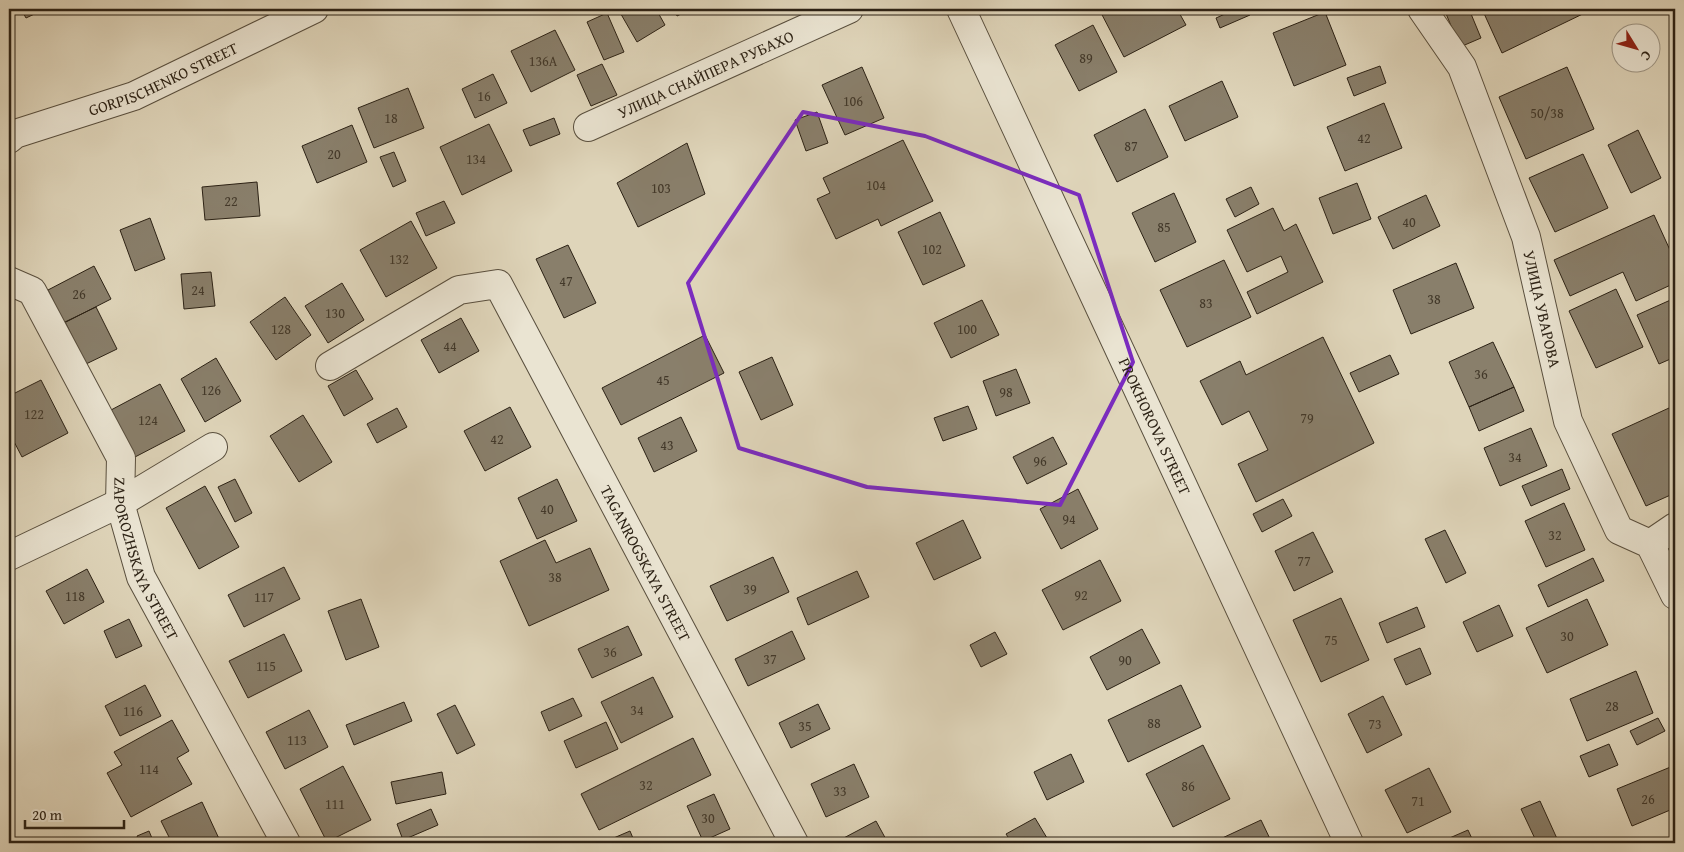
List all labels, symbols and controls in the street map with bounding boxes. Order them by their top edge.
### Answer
north arrow [1612,22,1662,72]
street label: УЛИЦА СНАЙПЕРА РУБАХО [614,23,798,124]
street label: GORPISCHENKO STREET [85,36,242,122]
text: С [1636,47,1657,65]
house number: 89 [1079,48,1093,68]
house number: 136А [529,51,558,71]
house number: 16 [477,86,491,106]
house number: 106 [843,91,863,111]
house number: 50/38 [1530,103,1564,123]
house number: 18 [384,108,398,128]
house number: 42 [1357,128,1371,148]
house number: 87 [1124,136,1138,156]
house number: 20 [327,144,341,164]
house number: 134 [466,149,486,169]
house number: 104 [866,175,886,195]
house number: 103 [651,178,671,198]
house number: 22 [224,191,238,211]
house number: 40 [1402,212,1416,232]
house number: 85 [1157,217,1171,237]
house number: 102 [922,239,942,259]
street label: УЛИЦА УВАРОВА [1517,248,1568,370]
house number: 132 [389,249,409,269]
house number: 47 [559,271,573,291]
house number: 24 [191,280,205,300]
house number: 26 [72,284,86,304]
house number: 38 [1427,289,1441,309]
house number: 83 [1199,293,1213,313]
house number: 130 [325,303,345,323]
house number: 128 [271,319,291,339]
house number: 100 [957,319,977,339]
house number: 44 [443,336,457,356]
street label: PROKHOROVA STREET [1113,353,1197,499]
house number: 36 [1474,364,1488,384]
house number: 45 [656,370,670,390]
house number: 126 [201,380,221,400]
house number: 98 [999,382,1013,402]
house number: 122 [24,404,44,424]
house number: 79 [1300,408,1314,428]
house number: 124 [138,410,158,430]
house number: 42 [490,429,504,449]
house number: 43 [660,435,674,455]
house number: 34 [1508,447,1522,467]
house number: 96 [1033,451,1047,471]
street label: ZAPOROZHSKAYA STREET [108,477,185,644]
street label: TAGANROGSKAYA STREET [595,481,697,646]
house number: 40 [540,499,554,519]
house number: 94 [1062,509,1076,529]
house number: 32 [1548,525,1562,545]
house number: 77 [1297,551,1311,571]
house number: 38 [548,567,562,587]
house number: 39 [743,579,757,599]
house number: 92 [1074,585,1088,605]
house number: 118 [65,586,85,606]
house number: 117 [254,587,274,607]
house number: 30 [1560,626,1574,646]
house number: 75 [1324,630,1338,650]
house number: 36 [603,642,617,662]
house number: 37 [763,649,777,669]
house number: 90 [1118,650,1132,670]
house number: 115 [256,656,276,676]
house number: 28 [1605,696,1619,716]
house number: 34 [630,700,644,720]
house number: 116 [123,701,143,721]
house number: 88 [1147,713,1161,733]
house number: 73 [1368,714,1382,734]
house number: 35 [798,716,812,736]
house number: 113 [287,730,307,750]
house number: 114 [139,759,159,779]
house number: 32 [639,775,653,795]
house number: 86 [1181,776,1195,796]
house number: 33 [833,781,847,801]
house number: 26 [1641,789,1655,809]
house number: 71 [1411,791,1425,811]
house number: 111 [325,794,345,814]
scale bar [25,797,124,829]
text: 20 m [32,804,63,825]
house number: 30 [701,808,715,828]

